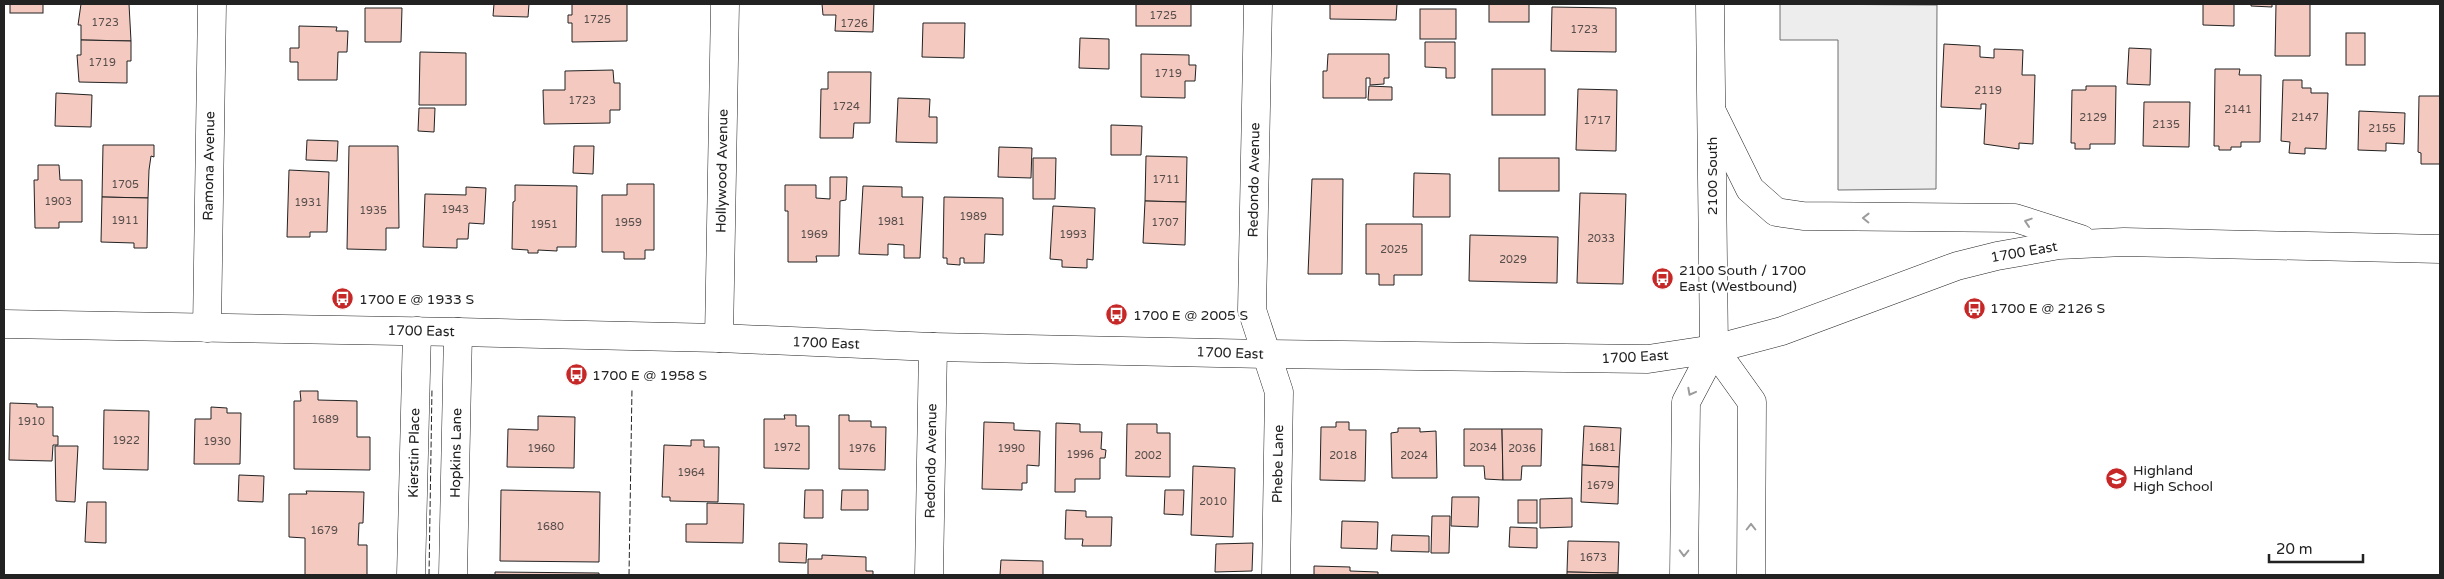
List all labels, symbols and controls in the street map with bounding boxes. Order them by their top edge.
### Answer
house number: 1725 [1149,9,1177,22]
house number: 1725 [583,13,611,26]
house number: 1723 [91,16,119,29]
house number: 1726 [840,17,868,30]
house number: 1723 [1570,23,1598,36]
house number: 1719 [88,56,116,69]
house number: 1719 [1154,67,1182,80]
house number: 2119 [1974,84,2002,97]
house number: 1723 [568,94,596,107]
house number: 1724 [832,100,860,113]
house number: 2141 [2224,103,2252,116]
street label: Hollywood Avenue [712,109,732,233]
street label: Ramona Avenue [200,111,218,221]
house number: 2129 [2079,111,2107,124]
house number: 2147 [2291,111,2319,124]
house number: 1717 [1583,114,1611,127]
house number: 2135 [2152,118,2180,131]
street label: Redondo Avenue [1244,122,1264,238]
house number: 2155 [2368,122,2396,135]
street label: 2100 South [1704,137,1721,215]
house number: 1711 [1152,173,1180,186]
house number: 1705 [111,178,139,191]
house number: 1903 [44,195,72,208]
house number: 1931 [294,196,322,209]
house number: 1943 [441,203,469,216]
house number: 1935 [359,204,387,217]
house number: 1989 [959,210,987,223]
one-way arrow [1862,213,1870,223]
house number: 1911 [111,214,139,227]
house number: 1981 [877,215,905,228]
house number: 1959 [614,216,642,229]
house number: 1707 [1151,216,1179,229]
house number: 1951 [530,218,558,231]
one-way arrow [2025,218,2033,228]
house number: 1969 [800,228,828,241]
house number: 1993 [1059,228,1087,241]
house number: 2033 [1587,232,1615,245]
street label: 1700 East [1989,238,2059,266]
house number: 2025 [1380,243,1408,256]
house number: 2029 [1499,253,1527,266]
place label: 2100 South / 1700 East (Westbound) [1679,262,1806,295]
bus stop icon: 2100 South / 1700 East (Westbound) [1651,266,1675,290]
bus stop icon: 1700 E @ 1933 S [331,287,355,311]
place label: 1700 E @ 1933 S [359,291,474,308]
bus stop icon: 1700 E @ 2126 S [1962,296,1986,320]
place label: 1700 E @ 2126 S [1990,300,2105,317]
bus stop icon: 1700 E @ 2005 S [1105,303,1129,327]
place label: 1700 E @ 2005 S [1133,307,1248,324]
street label: 1700 East [387,322,456,340]
street label: 1700 East [792,333,861,353]
street label: 1700 East [1196,343,1265,363]
street label: 1700 East [1601,347,1670,367]
bus stop icon: 1700 E @ 1958 S [564,363,588,387]
place label: 1700 E @ 1958 S [592,367,707,384]
one-way arrow [1687,387,1697,396]
street label: Redondo Avenue [921,403,941,519]
street label: Kierstin Place [405,408,423,498]
street label: Hopkins Lane [447,408,465,498]
house number: 1689 [311,413,339,426]
house number: 1910 [17,415,45,428]
street label: Phebe Lane [1269,425,1287,503]
house number: 1922 [112,434,140,447]
house number: 1930 [203,435,231,448]
house number: 1972 [773,441,801,454]
house number: 2034 [1469,441,1497,454]
house number: 1681 [1588,441,1616,454]
house number: 1960 [527,442,555,455]
house number: 1976 [848,442,876,455]
house number: 1990 [997,442,1025,455]
house number: 2036 [1508,442,1536,455]
house number: 1996 [1066,448,1094,461]
house number: 2002 [1134,449,1162,462]
house number: 2018 [1329,449,1357,462]
house number: 2024 [1400,449,1428,462]
place label: Highland High School [2133,462,2213,495]
house number: 1964 [677,466,705,479]
school or university icon: Highland High School [2105,466,2129,490]
house number: 1679 [1586,479,1614,492]
house number: 2010 [1199,495,1227,508]
house number: 1680 [536,520,564,533]
one-way arrow [1746,522,1756,530]
house number: 1679 [310,524,338,537]
scale bar [2269,532,2363,564]
text: 20 m [2276,540,2313,558]
one-way arrow [1679,550,1689,558]
house number: 1673 [1579,551,1607,564]

